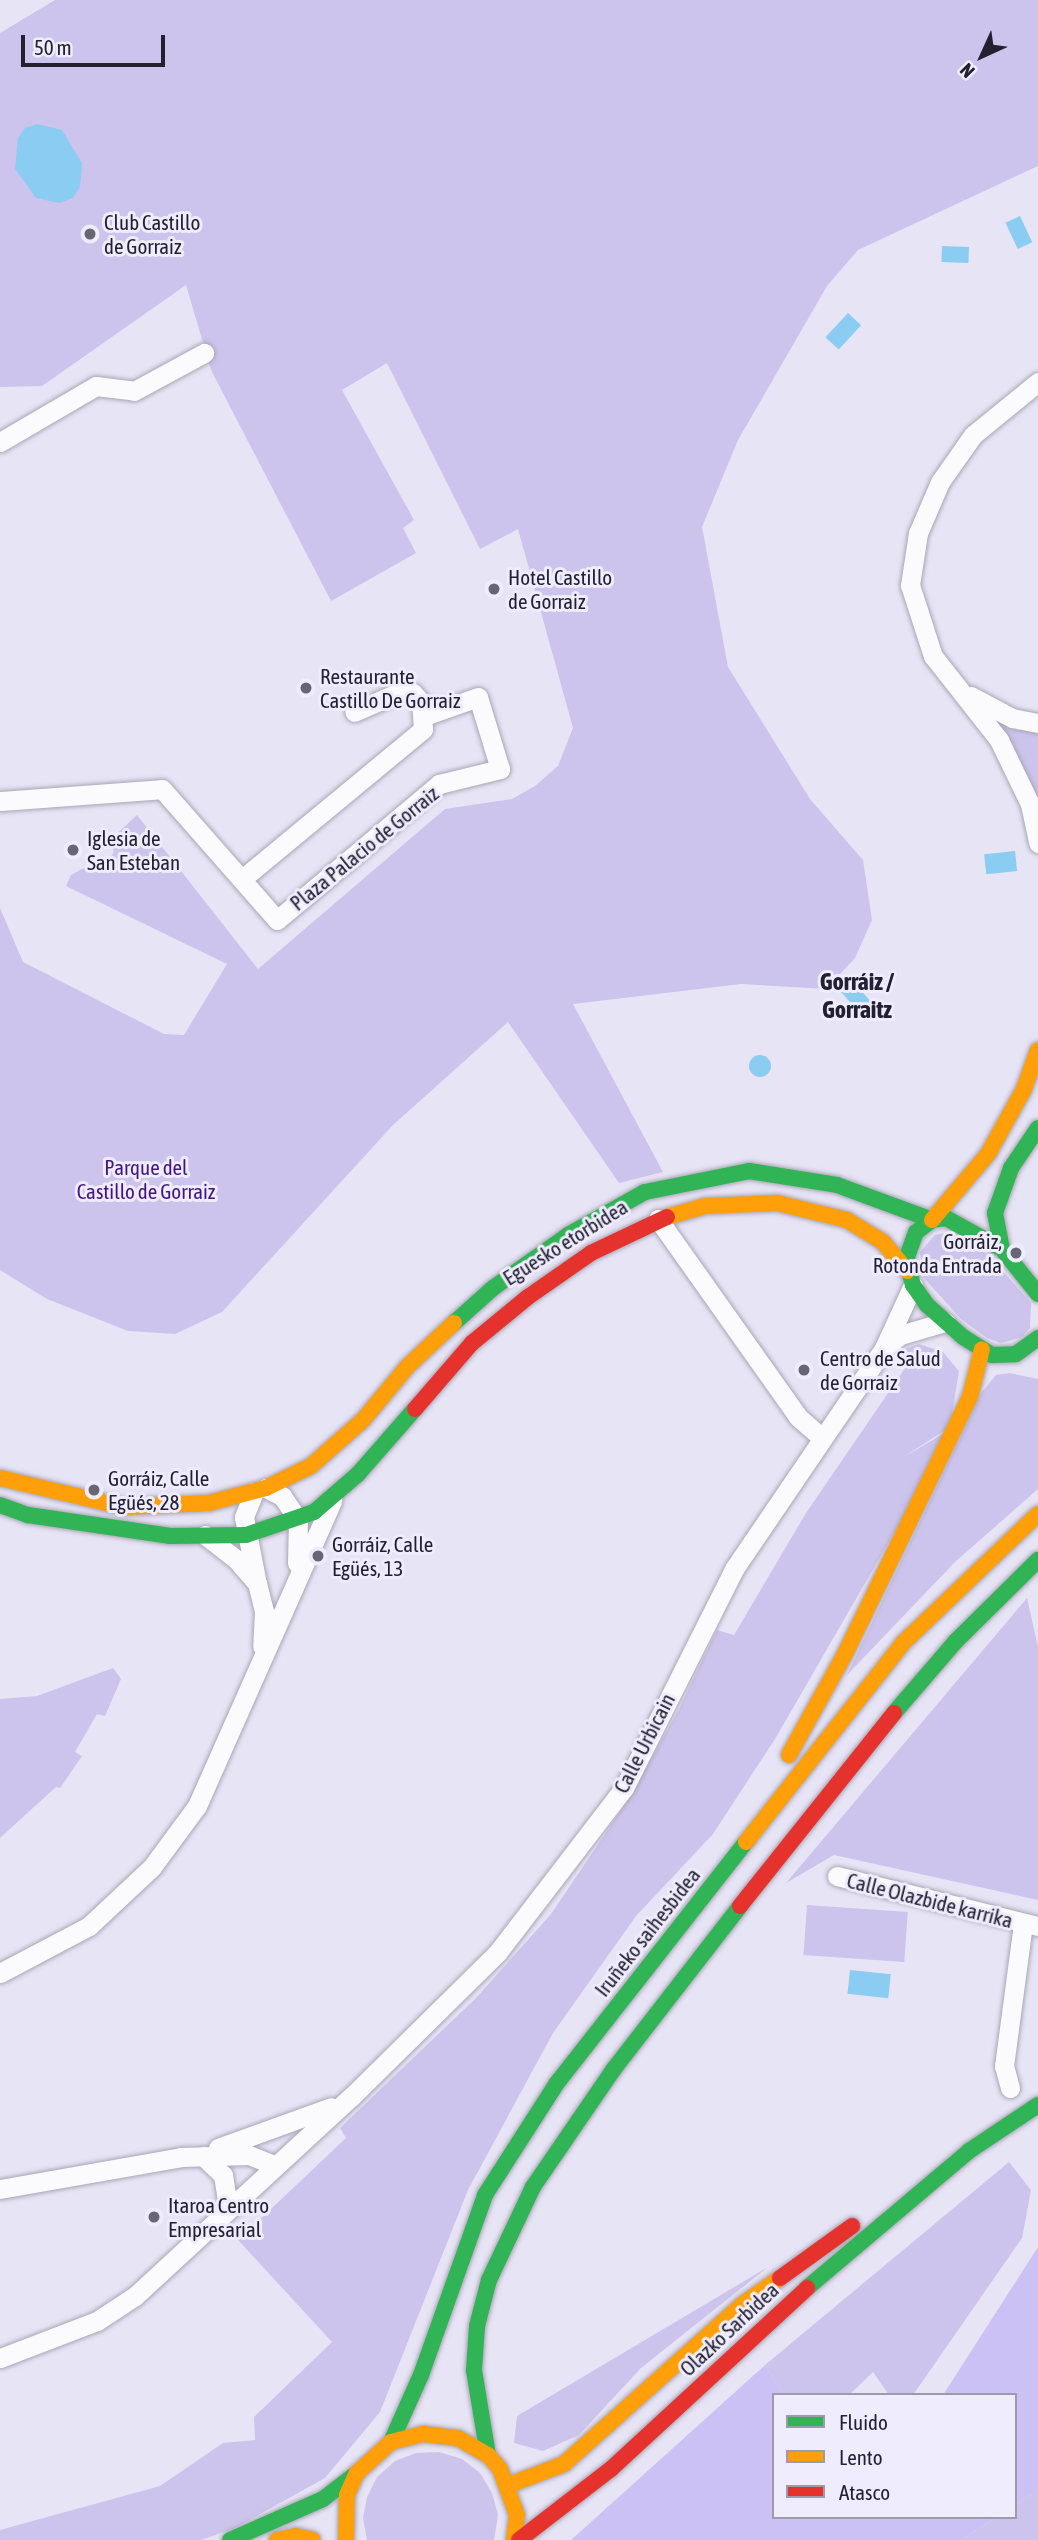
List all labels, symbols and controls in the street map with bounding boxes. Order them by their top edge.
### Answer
scale bar [24,21,168,65]
north arrow [947,21,1017,91]
text: 50 m [34,35,72,59]
text: N [955,59,979,83]
place label: Club Castillo de Gorraiz [104,209,200,259]
marker: Club Castillo de Gorraiz [82,226,98,242]
place label: Hotel Castillo de Gorraiz [508,564,612,614]
marker: Hotel Castillo de Gorraiz [486,581,502,597]
place label: Restaurante Castillo De Gorraiz [320,663,460,713]
marker: Restaurante Castillo De Gorraiz [298,680,314,696]
street label: Plaza Palacio de Gorraiz [285,780,443,916]
place label: Iglesia de San Esteban [87,825,180,875]
marker: Iglesia de San Esteban [65,842,81,858]
district label: Gorráiz / Gorraitz [820,968,894,1024]
park label: Parque del Castillo de Gorraiz [77,1154,215,1204]
street label: Eguesko etorbidea [498,1194,632,1290]
place label: Gorráiz, Rotonda Entrada [873,1228,1002,1278]
marker: Gorráiz, Rotonda Entrada [1008,1245,1024,1261]
place label: Centro de Salud de Gorraiz [820,1345,941,1395]
marker: Centro de Salud de Gorraiz [794,1360,814,1380]
place label: Gorráiz, Calle Egüés, 28 [108,1465,209,1515]
marker: Gorráiz, Calle Egüés, 28 [86,1482,102,1498]
place label: Gorráiz, Calle Egüés, 13 [332,1531,433,1581]
marker: Gorráiz, Calle Egüés, 13 [310,1548,326,1564]
street label: Calle Urbicain [608,1689,680,1797]
street label: Iruñeko saihesbidea [589,1863,705,2001]
street label: Calle Olazbide karrika [844,1867,1016,1933]
place label: Itaroa Centro Empresarial [168,2192,269,2242]
marker: Itaroa Centro Empresarial [146,2209,162,2225]
street label: Olazko Sarbidea [675,2277,783,2381]
legend [772,2393,1017,2519]
text: Fluido [839,2410,888,2434]
text: Lento [839,2445,883,2469]
text: Atasco [839,2480,890,2504]

